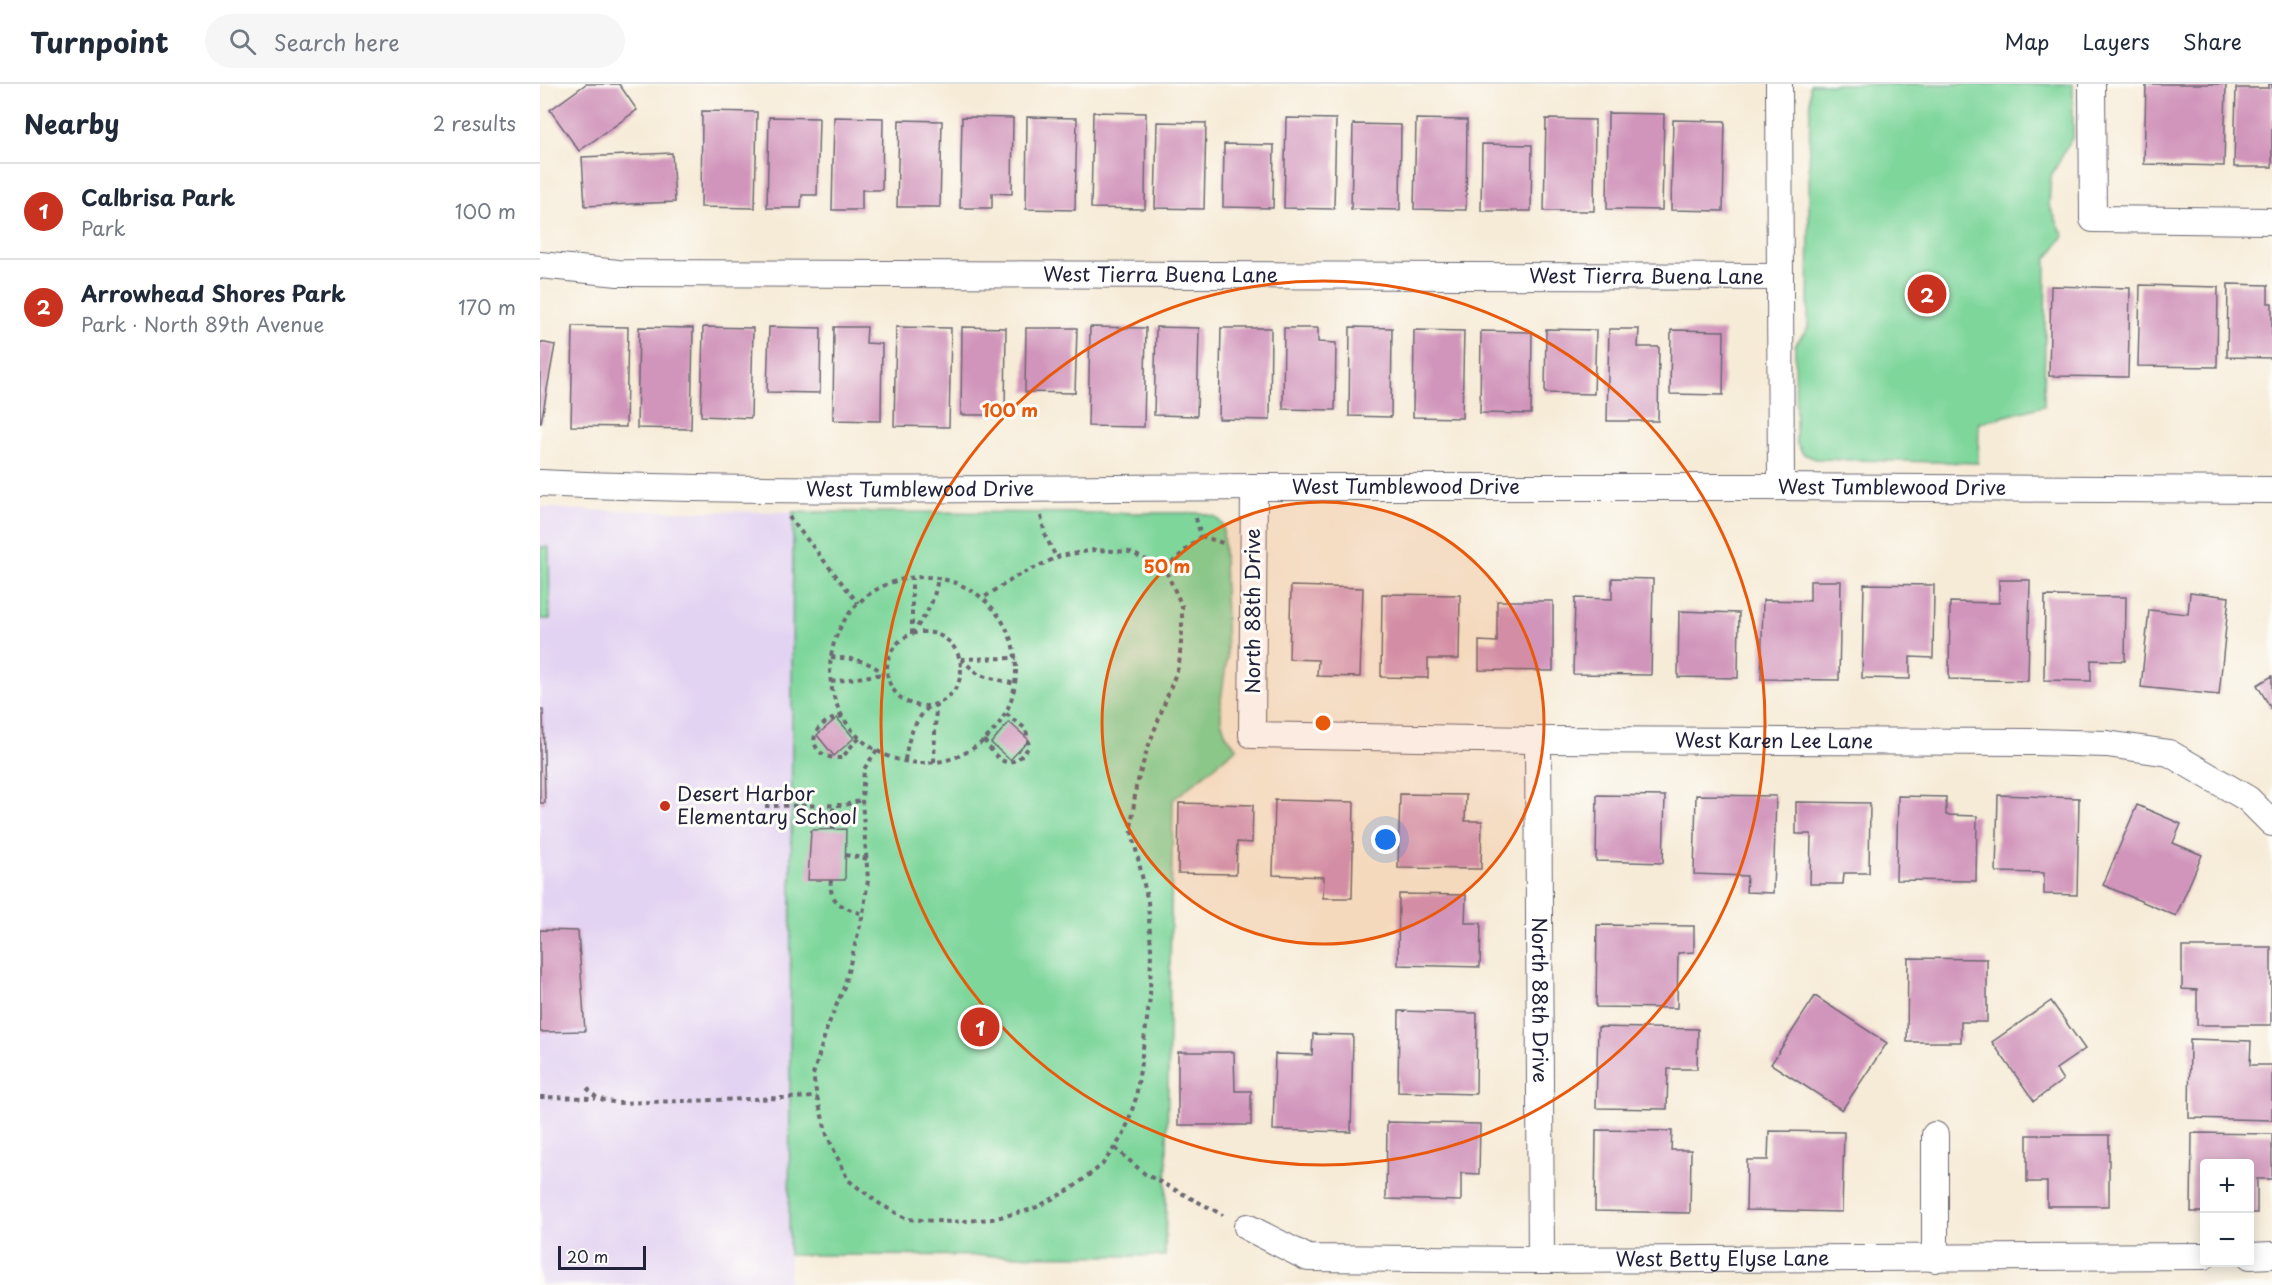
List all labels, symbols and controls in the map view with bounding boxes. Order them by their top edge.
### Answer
search box [205,14,625,68]
text: Turnpoint [30,20,169,63]
icon: search [226,25,259,58]
text: Search here [274,25,400,58]
text: Map [2005,25,2049,57]
text: Layers [2082,25,2150,57]
text: Share [2183,25,2242,57]
text: Nearby [24,104,119,143]
text: 2 results [433,108,516,138]
text: Calbrisa Park [81,180,235,213]
text: 1 [39,196,48,226]
text: 100 m [455,196,516,226]
text: Park [81,213,126,243]
street label: West Tierra Buena Lane [1043,258,1278,289]
street label: West Tierra Buena Lane [1529,260,1764,291]
pin: 2 [1908,272,1946,316]
text: Arrowhead Shores Park [81,276,346,309]
text: 2 [36,292,51,322]
text: 170 m [458,292,516,322]
text: Park · North 89th Avenue [81,309,324,339]
text: 100 m [982,396,1038,423]
street label: West Tumblewood Drive [1292,471,1520,501]
street label: West Tumblewood Drive [1778,471,2006,502]
street label: West Tumblewood Drive [806,473,1034,504]
street label: North 88th Drive [1237,528,1267,694]
text: 50 m [1144,552,1190,579]
centre of rings [1313,713,1333,733]
street label: West Karen Lee Lane [1675,725,1873,755]
place label: Desert Harbor Elementary School [677,778,857,831]
marker: Desert Harbor Elementary School [658,799,672,813]
your location [1371,825,1400,854]
street label: North 88th Drive [1525,917,1556,1083]
pin: 1 [960,1004,1000,1050]
map controls [2200,1159,2254,1267]
button: + [2200,1159,2254,1213]
button: − [2200,1213,2254,1267]
street label: West Betty Elyse Lane [1615,1242,1830,1274]
scale bar [558,1243,646,1270]
text: 20 m [567,1244,608,1268]

